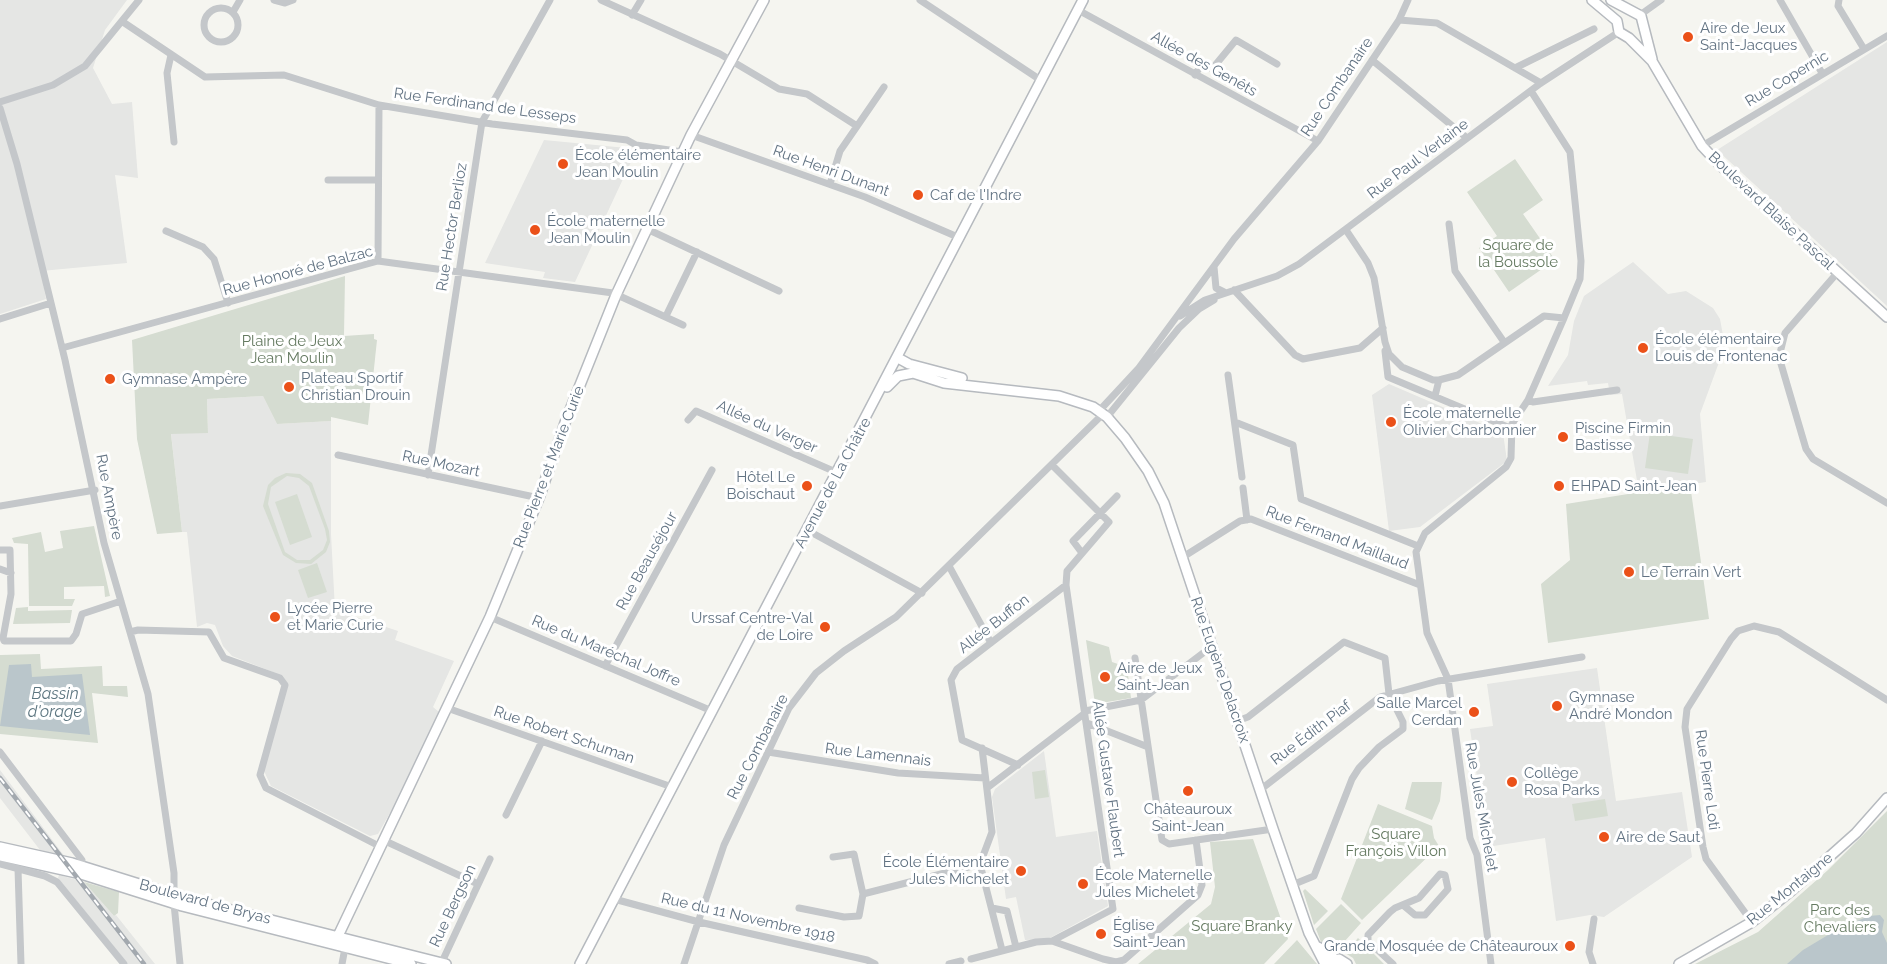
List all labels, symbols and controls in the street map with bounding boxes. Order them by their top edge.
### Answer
place label: Aire de Jeux Saint-Jacques [1700,19,1797,54]
street label: Allée des Genêts [1148,27,1260,101]
marker: Aire de Jeux Saint-Jacques [1681,30,1695,44]
street label: Rue Combanaire [1297,34,1377,140]
street label: Rue Copernic [1742,47,1832,111]
street label: Rue Ferdinand de Lesseps [393,84,577,128]
street label: Rue Paul Verlaine [1364,115,1472,203]
street label: Rue Henri Dunant [770,142,892,200]
place label: École élémentaire Jean Moulin [575,146,701,181]
street label: Boulevard Blaise Pascal [1704,148,1838,274]
marker: École élémentaire Jean Moulin [556,157,570,171]
street label: Rue Hector Berlioz [433,162,471,292]
place label: Caf de l'Indre [930,186,1022,204]
marker: Caf de l'Indre [911,188,925,202]
place label: École maternelle Jean Moulin [547,212,665,247]
marker: École maternelle Jean Moulin [528,223,542,237]
park label: Square de la Boussole [1478,236,1558,271]
street label: Rue Honoré de Balzac [221,242,375,300]
place label: École élémentaire Louis de Frontenac [1655,330,1787,365]
park label: Plaine de Jeux Jean Moulin [242,332,342,367]
marker: École élémentaire Louis de Frontenac [1636,341,1650,355]
place label: Plateau Sportif Christian Drouin [301,369,410,404]
place label: Gymnase Ampère [122,370,247,388]
marker: Gymnase Ampère [103,372,117,386]
marker: Plateau Sportif Christian Drouin [282,380,296,394]
street label: Rue Pierre et Marie Curie [510,383,588,551]
street label: Allée du Verger [714,397,820,457]
place label: École maternelle Olivier Charbonnier [1403,404,1536,439]
street label: Avenue de La Châtre [791,415,875,551]
marker: École maternelle Olivier Charbonnier [1384,415,1398,429]
place label: Piscine Firmin Bastisse [1575,419,1671,454]
marker: Piscine Firmin Bastisse [1556,430,1570,444]
street label: Rue Mozart [401,447,481,481]
street label: Rue Ampère [92,453,126,541]
place label: Hôtel Le Boischaut [726,468,795,503]
place label: EHPAD Saint-Jean [1571,477,1697,495]
marker: Hôtel Le Boischaut [800,479,814,493]
marker: EHPAD Saint-Jean [1552,479,1566,493]
street label: Rue Fernand Maillaud [1263,502,1411,574]
street label: Rue Beauséjour [613,509,681,613]
place label: Le Terrain Vert [1641,563,1741,581]
marker: Le Terrain Vert [1622,565,1636,579]
street label: Allée Buffon [955,591,1033,657]
street label: Rue Eugène Delacroix [1187,595,1253,745]
place label: Lycée Pierre et Marie Curie [287,599,384,634]
place label: Urssaf Centre-Val de Loire [691,609,813,644]
marker: Lycée Pierre et Marie Curie [268,610,282,624]
street label: Rue du Maréchal Joffre [529,611,683,691]
marker: Urssaf Centre-Val de Loire [818,620,832,634]
place label: Aire de Jeux Saint-Jean [1117,659,1202,694]
marker: Aire de Jeux Saint-Jean [1098,670,1112,684]
water label: Bassin d'orage [28,684,82,722]
place label: Gymnase André Mondon [1569,688,1673,723]
street label: Rue Combanaire [724,691,792,803]
place label: Salle Marcel Cerdan [1377,694,1462,729]
street label: Rue Édith Piaf [1267,697,1355,769]
street label: Allée Gustave Flaubert [1088,699,1128,859]
marker: Gymnase André Mondon [1550,699,1564,713]
street label: Rue Robert Schuman [491,702,637,768]
marker: Salle Marcel Cerdan [1467,705,1481,719]
street label: Rue Pierre Loti [1691,729,1723,831]
street label: Rue Lamennais [824,740,932,770]
street label: Rue Jules Michelet [1461,741,1501,873]
place label: Collège Rosa Parks [1524,764,1600,799]
marker: Collège Rosa Parks [1505,775,1519,789]
marker: Châteauroux Saint-Jean [1181,784,1195,798]
place label: Châteauroux Saint-Jean [1144,800,1232,835]
park label: Square François Villon [1345,825,1447,860]
place label: Aire de Saut [1616,828,1700,846]
marker: Aire de Saut [1597,830,1611,844]
street label: Rue Montaigne [1743,849,1837,929]
place label: École Élémentaire Jules Michelet [883,853,1009,888]
street label: Rue Bergson [426,862,480,950]
marker: École Élémentaire Jules Michelet [1014,864,1028,878]
place label: École Maternelle Jules Michelet [1095,866,1212,901]
street label: Boulevard de Bryas [137,876,273,928]
marker: École Maternelle Jules Michelet [1076,877,1090,891]
street label: Rue du 11 Novembre 1918 [659,889,837,947]
park label: Parc des Chevaliers [1804,901,1876,936]
place label: Église Saint-Jean [1113,916,1186,951]
park label: Square Branky [1191,917,1293,935]
marker: Église Saint-Jean [1094,927,1108,941]
place label: Grande Mosquée de Châteauroux [1324,937,1558,955]
marker: Grande Mosquée de Châteauroux [1563,939,1577,953]

